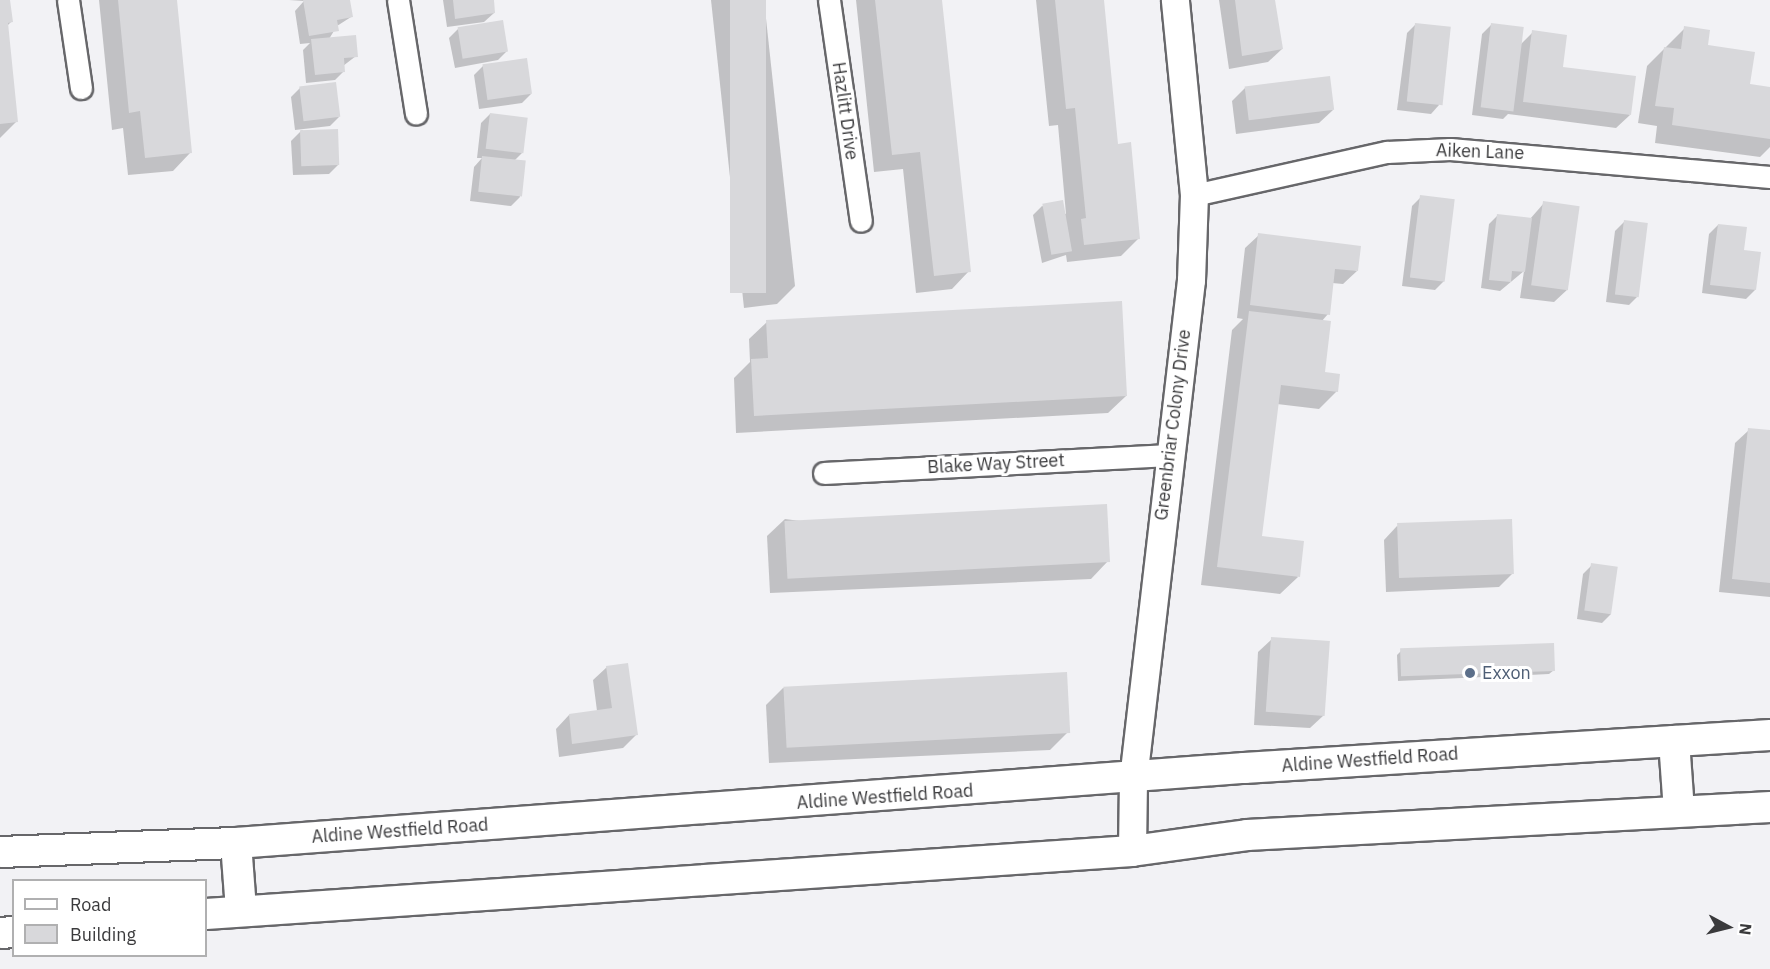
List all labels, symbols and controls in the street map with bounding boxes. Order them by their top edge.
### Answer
street label: Hazlitt Drive [827,61,863,161]
street label: Aiken Lane [1436,140,1524,164]
street label: Greenbriar Colony Drive [1151,328,1195,522]
street label: Blake Way Street [927,450,1065,478]
place label: Exxon [1482,662,1531,684]
marker: Exxon [1463,666,1477,680]
street label: Aldine Westfield Road [1281,743,1459,777]
street label: Aldine Westfield Road [796,780,974,814]
street label: Aldine Westfield Road [311,814,489,848]
legend [12,879,207,957]
text: Road [70,893,111,916]
north arrow [1698,897,1758,957]
text: N [1735,922,1756,936]
text: Building [70,923,136,946]

